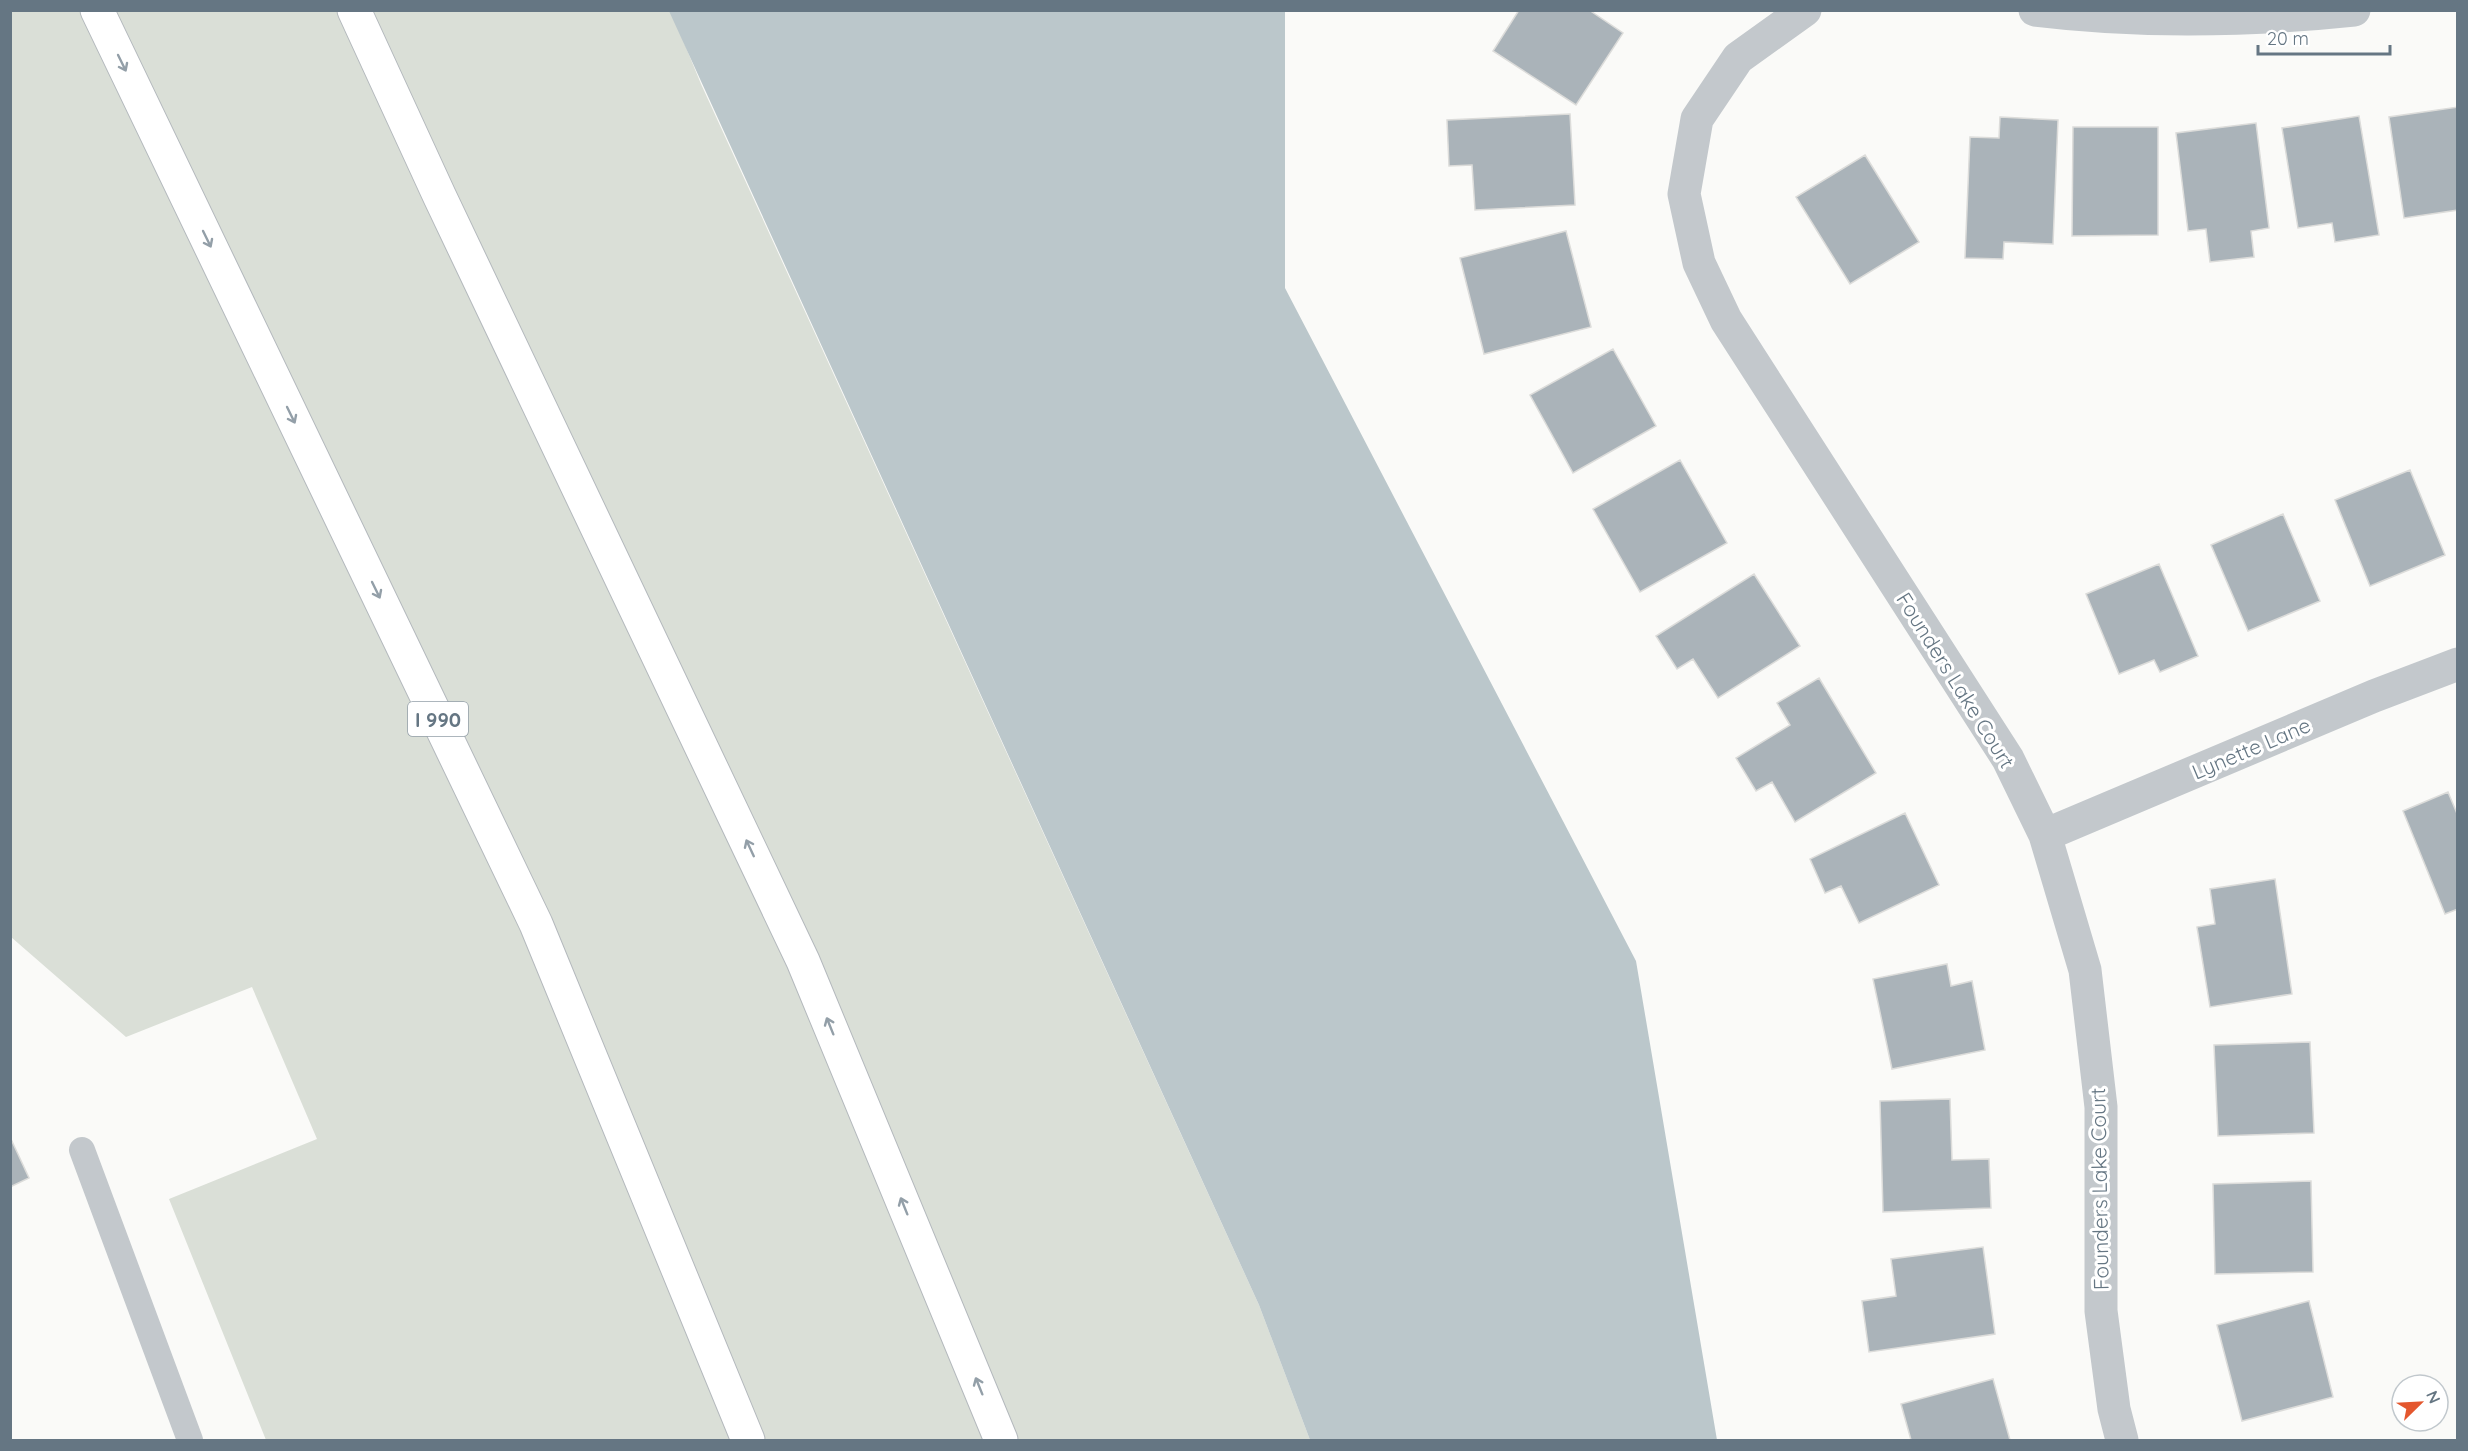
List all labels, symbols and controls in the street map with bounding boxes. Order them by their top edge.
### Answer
scale bar [2258,18,2390,56]
text: 20 m [2267,27,2309,50]
one-way arrow [117,54,129,72]
one-way arrow [201,229,213,247]
one-way arrow [286,405,298,423]
one-way arrow [370,581,382,599]
street label: Founders Lake Court [1891,587,2021,773]
road number: I 990 [408,702,468,736]
street label: Lynette Lane [2188,711,2314,785]
one-way arrow [743,840,755,858]
one-way arrow [824,1017,835,1035]
street label: Founders Lake Court [2084,1088,2114,1290]
one-way arrow [898,1197,909,1216]
north arrow [2390,1373,2450,1433]
one-way arrow [973,1378,984,1396]
text: N [2422,1387,2445,1406]

